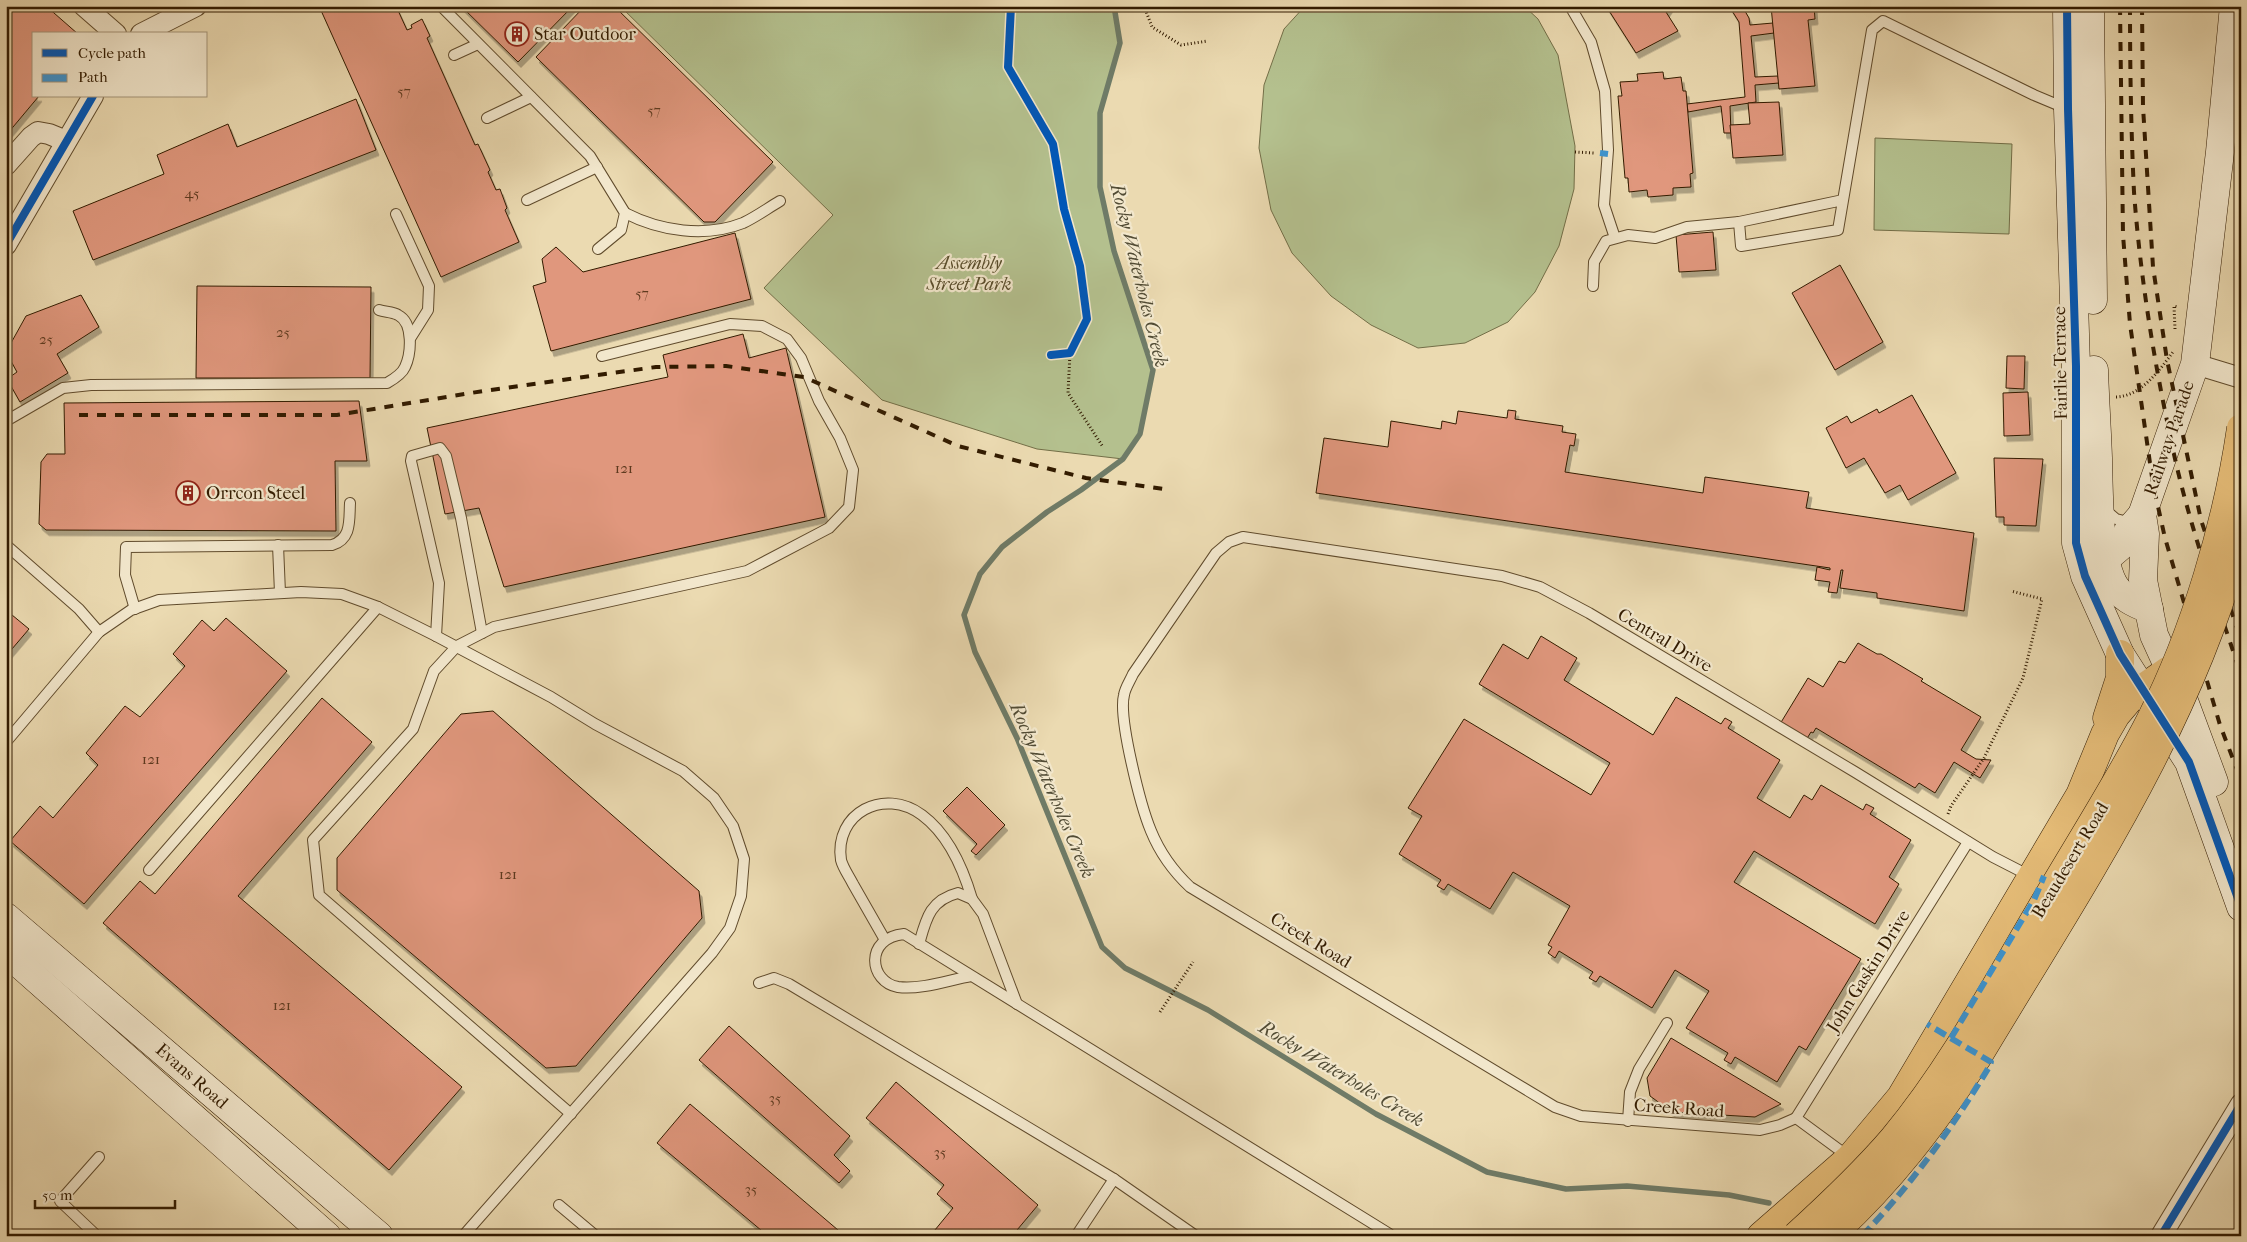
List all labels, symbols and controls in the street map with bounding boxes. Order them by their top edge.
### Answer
building icon: Star Outdoor [504,21,530,47]
place label: Star Outdoor [534,24,636,45]
legend [32,32,208,98]
text: Cycle path [78,44,146,62]
text: Path [78,68,108,86]
house number: 57 [397,82,411,100]
house number: 57 [647,101,661,119]
water label: Rocky Waterholes Creek [1105,179,1172,369]
house number: 45 [185,184,199,202]
park label: Assembly Street Park [926,253,1011,295]
house number: 57 [635,284,649,302]
street label: Fairlie Terrace [2049,306,2072,420]
house number: 25 [276,323,290,341]
house number: 25 [39,330,53,348]
street label: Railway Parade [2140,378,2199,498]
house number: 121 [615,459,633,477]
building icon: Orrcon Steel [175,480,201,506]
place label: Orrcon Steel [206,483,305,504]
street label: Central Drive [1614,604,1716,677]
water label: Rocky Waterholes Creek [1004,698,1099,881]
house number: 121 [142,750,160,768]
street label: Beaudesert Road [2028,798,2113,922]
house number: 121 [499,865,517,883]
street label: John Gaskin Drive [1821,906,1915,1038]
street label: Creek Road [1267,908,1355,973]
house number: 121 [273,996,291,1014]
water label: Rocky Waterholes Creek [1253,1015,1428,1132]
street label: Evans Road [151,1039,232,1114]
house number: 35 [769,1089,781,1107]
street label: Creek Road [1633,1095,1725,1122]
house number: 35 [934,1143,946,1161]
scale bar [35,1177,175,1209]
house number: 35 [745,1180,757,1198]
text: 50 m [42,1186,73,1204]

